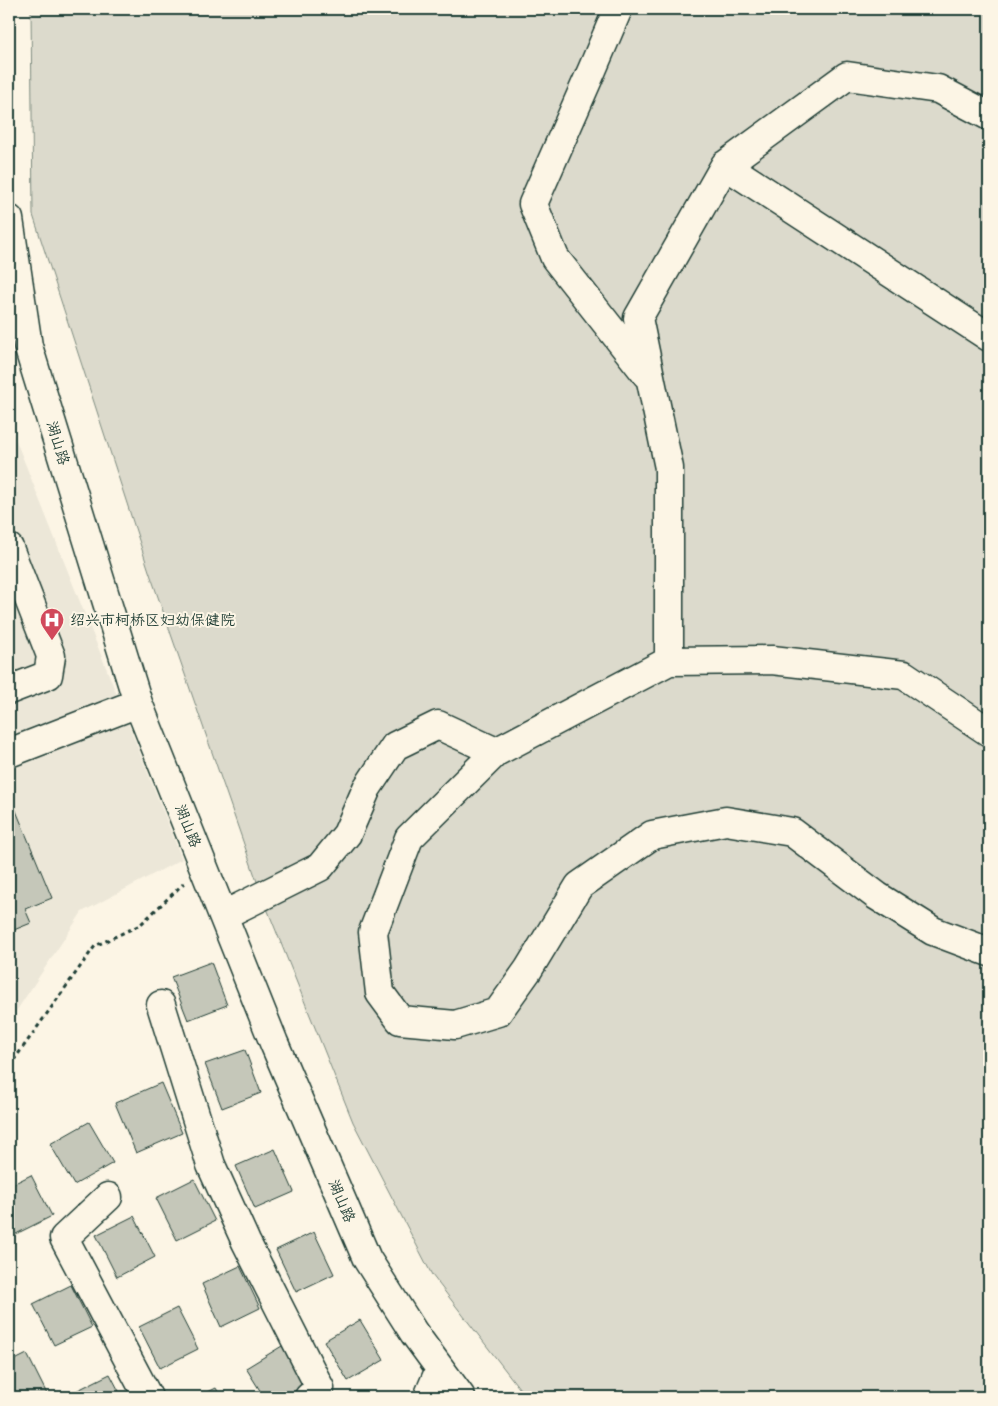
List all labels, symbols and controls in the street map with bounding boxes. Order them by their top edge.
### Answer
street label: 湖山路 [43,419,73,467]
hospital icon: 绍兴市柯桥区妇幼保健院 [39,607,65,641]
place label: 绍兴市柯桥区妇幼保健院 [70,611,235,629]
street label: 湖山路 [171,802,205,850]
street label: 湖山路 [325,1177,359,1225]

